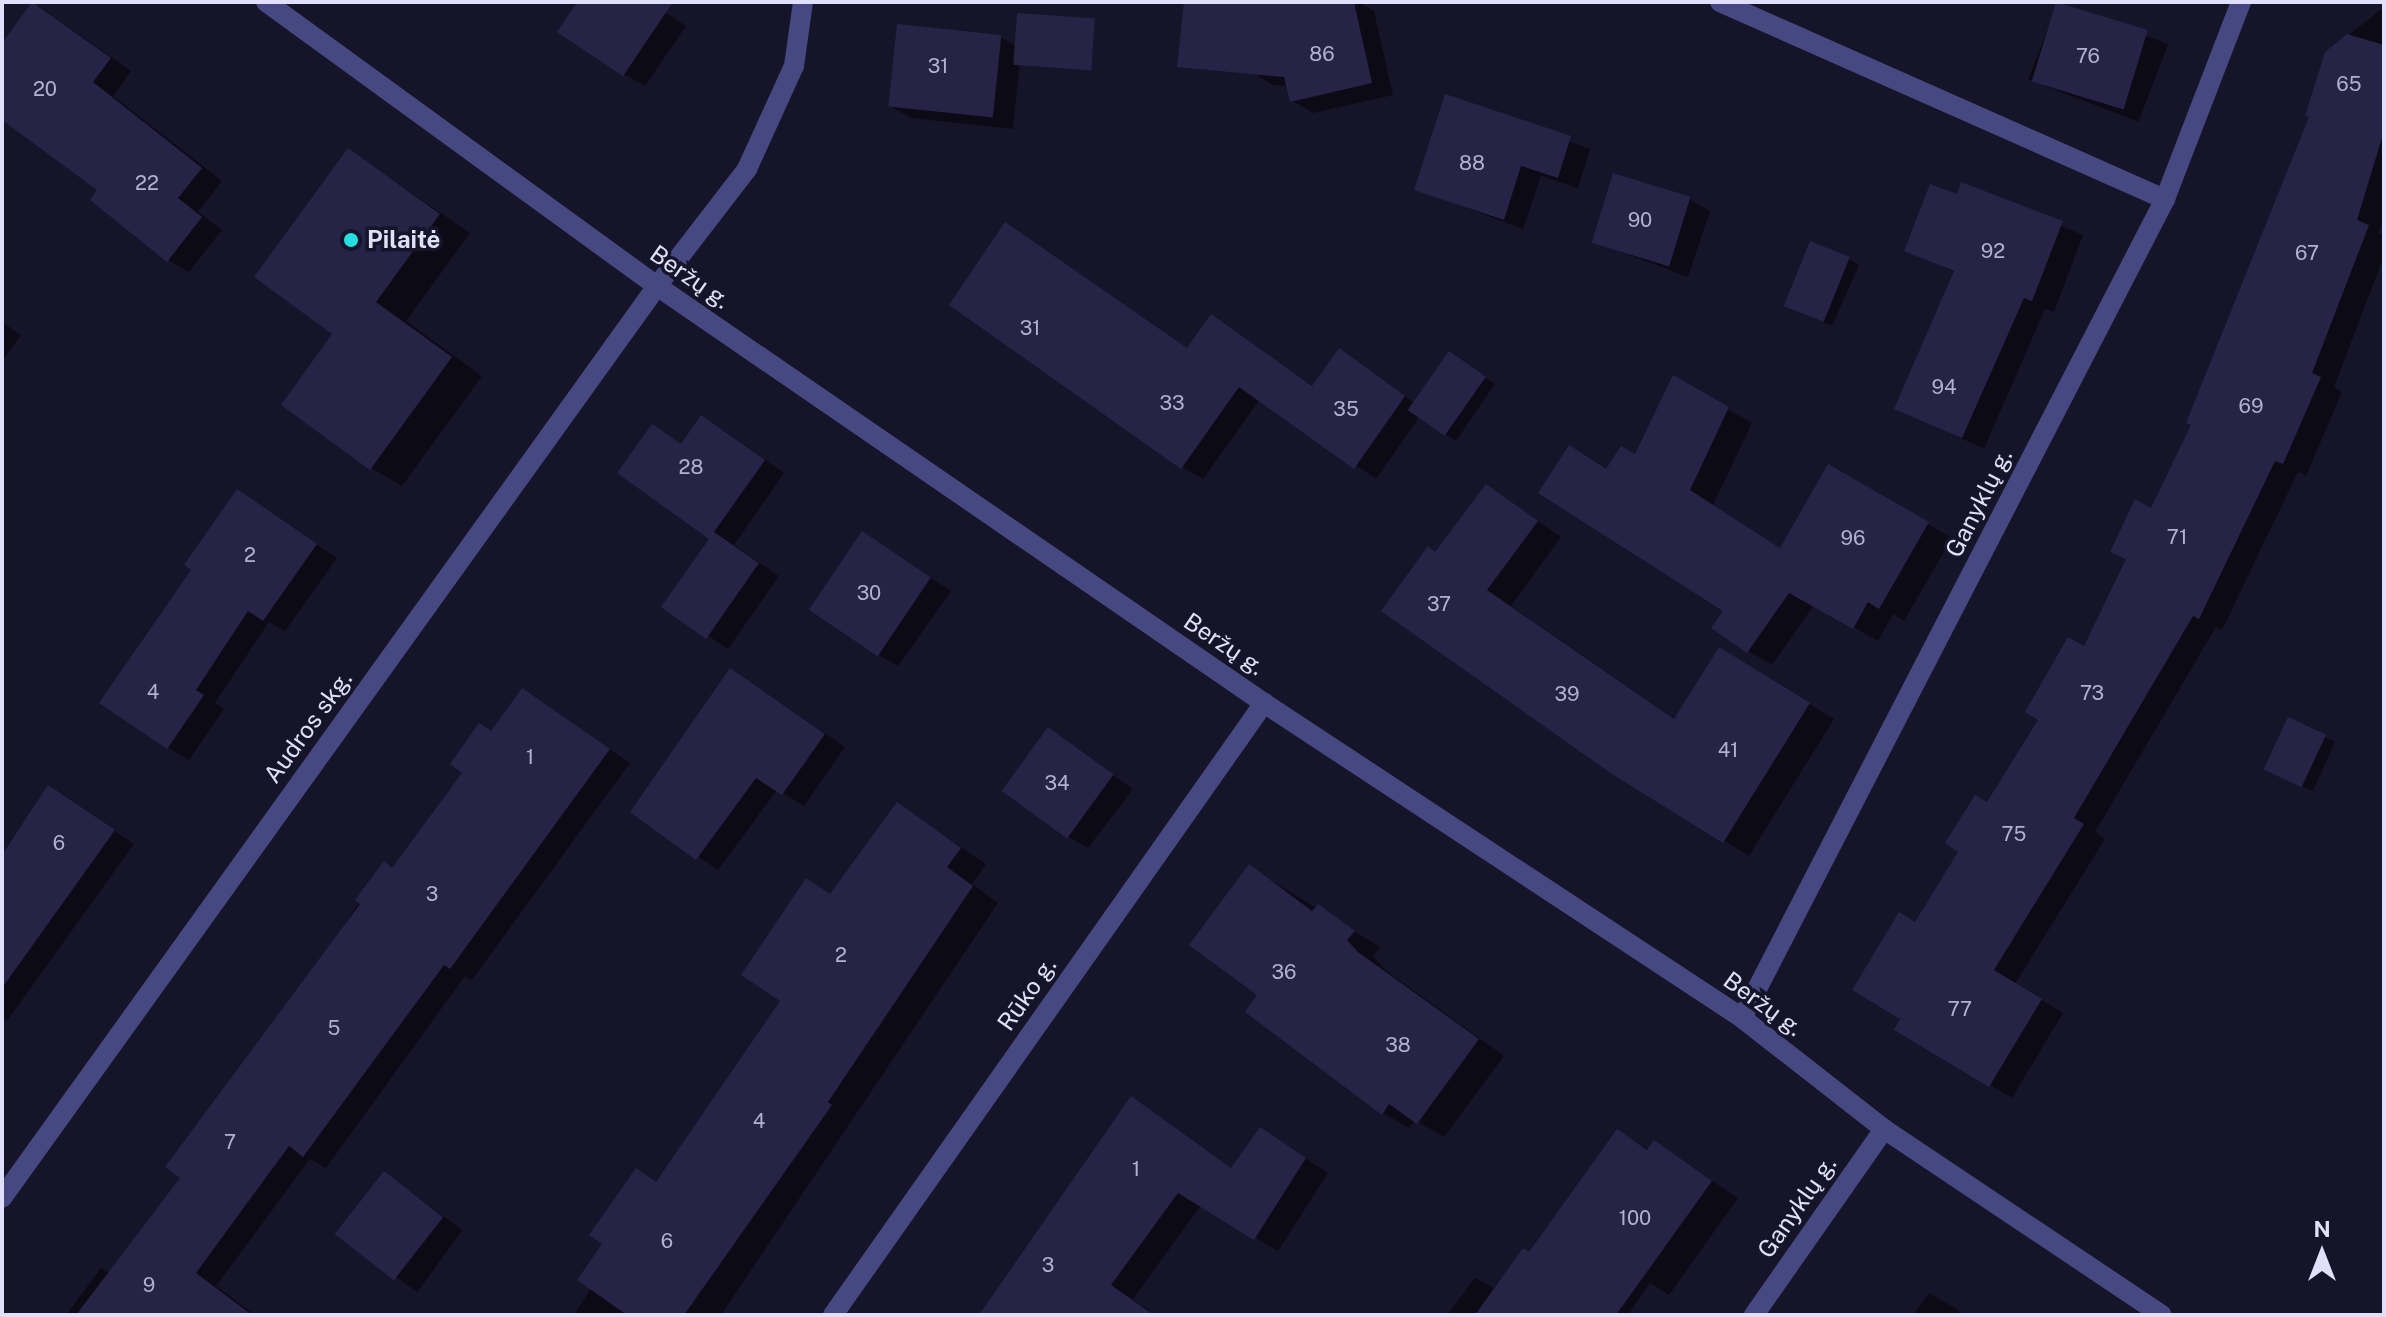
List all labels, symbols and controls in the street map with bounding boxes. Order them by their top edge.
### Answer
house number: 86 [1309,42,1335,66]
house number: 76 [2076,44,2100,68]
house number: 31 [928,54,948,78]
house number: 65 [2336,72,2362,96]
house number: 20 [33,77,57,101]
house number: 88 [1459,151,1485,175]
house number: 22 [135,171,159,195]
house number: 90 [1628,208,1652,232]
place label: Pilaitė [367,226,440,254]
marker: Pilaitė [342,231,360,249]
street label: Beržų g. [645,239,735,315]
house number: 92 [1981,239,2005,263]
house number: 67 [2295,241,2319,265]
house number: 31 [1020,316,1040,340]
house number: 94 [1931,375,1957,399]
house number: 33 [1159,391,1185,415]
house number: 69 [2239,394,2263,418]
house number: 35 [1333,397,1359,421]
street label: Ganyklų g. [1939,444,2019,562]
house number: 28 [679,455,703,479]
house number: 71 [2167,525,2187,549]
house number: 96 [1841,526,1865,550]
house number: 2 [244,543,256,567]
house number: 30 [857,581,881,605]
house number: 37 [1427,592,1451,616]
street label: Beržų g. [1178,607,1270,681]
street label: Audros skg. [258,665,358,789]
house number: 4 [147,680,159,704]
house number: 73 [2080,681,2104,705]
house number: 39 [1555,682,1579,706]
house number: 41 [1718,738,1738,762]
house number: 1 [526,745,534,769]
house number: 34 [1044,771,1070,795]
house number: 75 [2002,822,2026,846]
house number: 6 [53,831,65,855]
house number: 3 [426,882,438,906]
house number: 2 [835,943,847,967]
street label: Rūko g. [991,952,1063,1036]
house number: 36 [1272,960,1296,984]
street label: Beržų g. [1718,966,1808,1042]
house number: 77 [1948,997,1972,1021]
house number: 5 [328,1016,340,1040]
house number: 38 [1385,1033,1411,1057]
house number: 4 [753,1109,765,1133]
house number: 7 [224,1130,236,1154]
street label: Ganyklų g. [1751,1151,1843,1263]
house number: 1 [1132,1157,1140,1181]
house number: 100 [1619,1206,1651,1230]
north arrow [2282,1213,2362,1293]
text: N [2313,1216,2331,1242]
house number: 6 [661,1229,673,1253]
house number: 3 [1042,1253,1054,1277]
house number: 9 [143,1273,155,1297]

